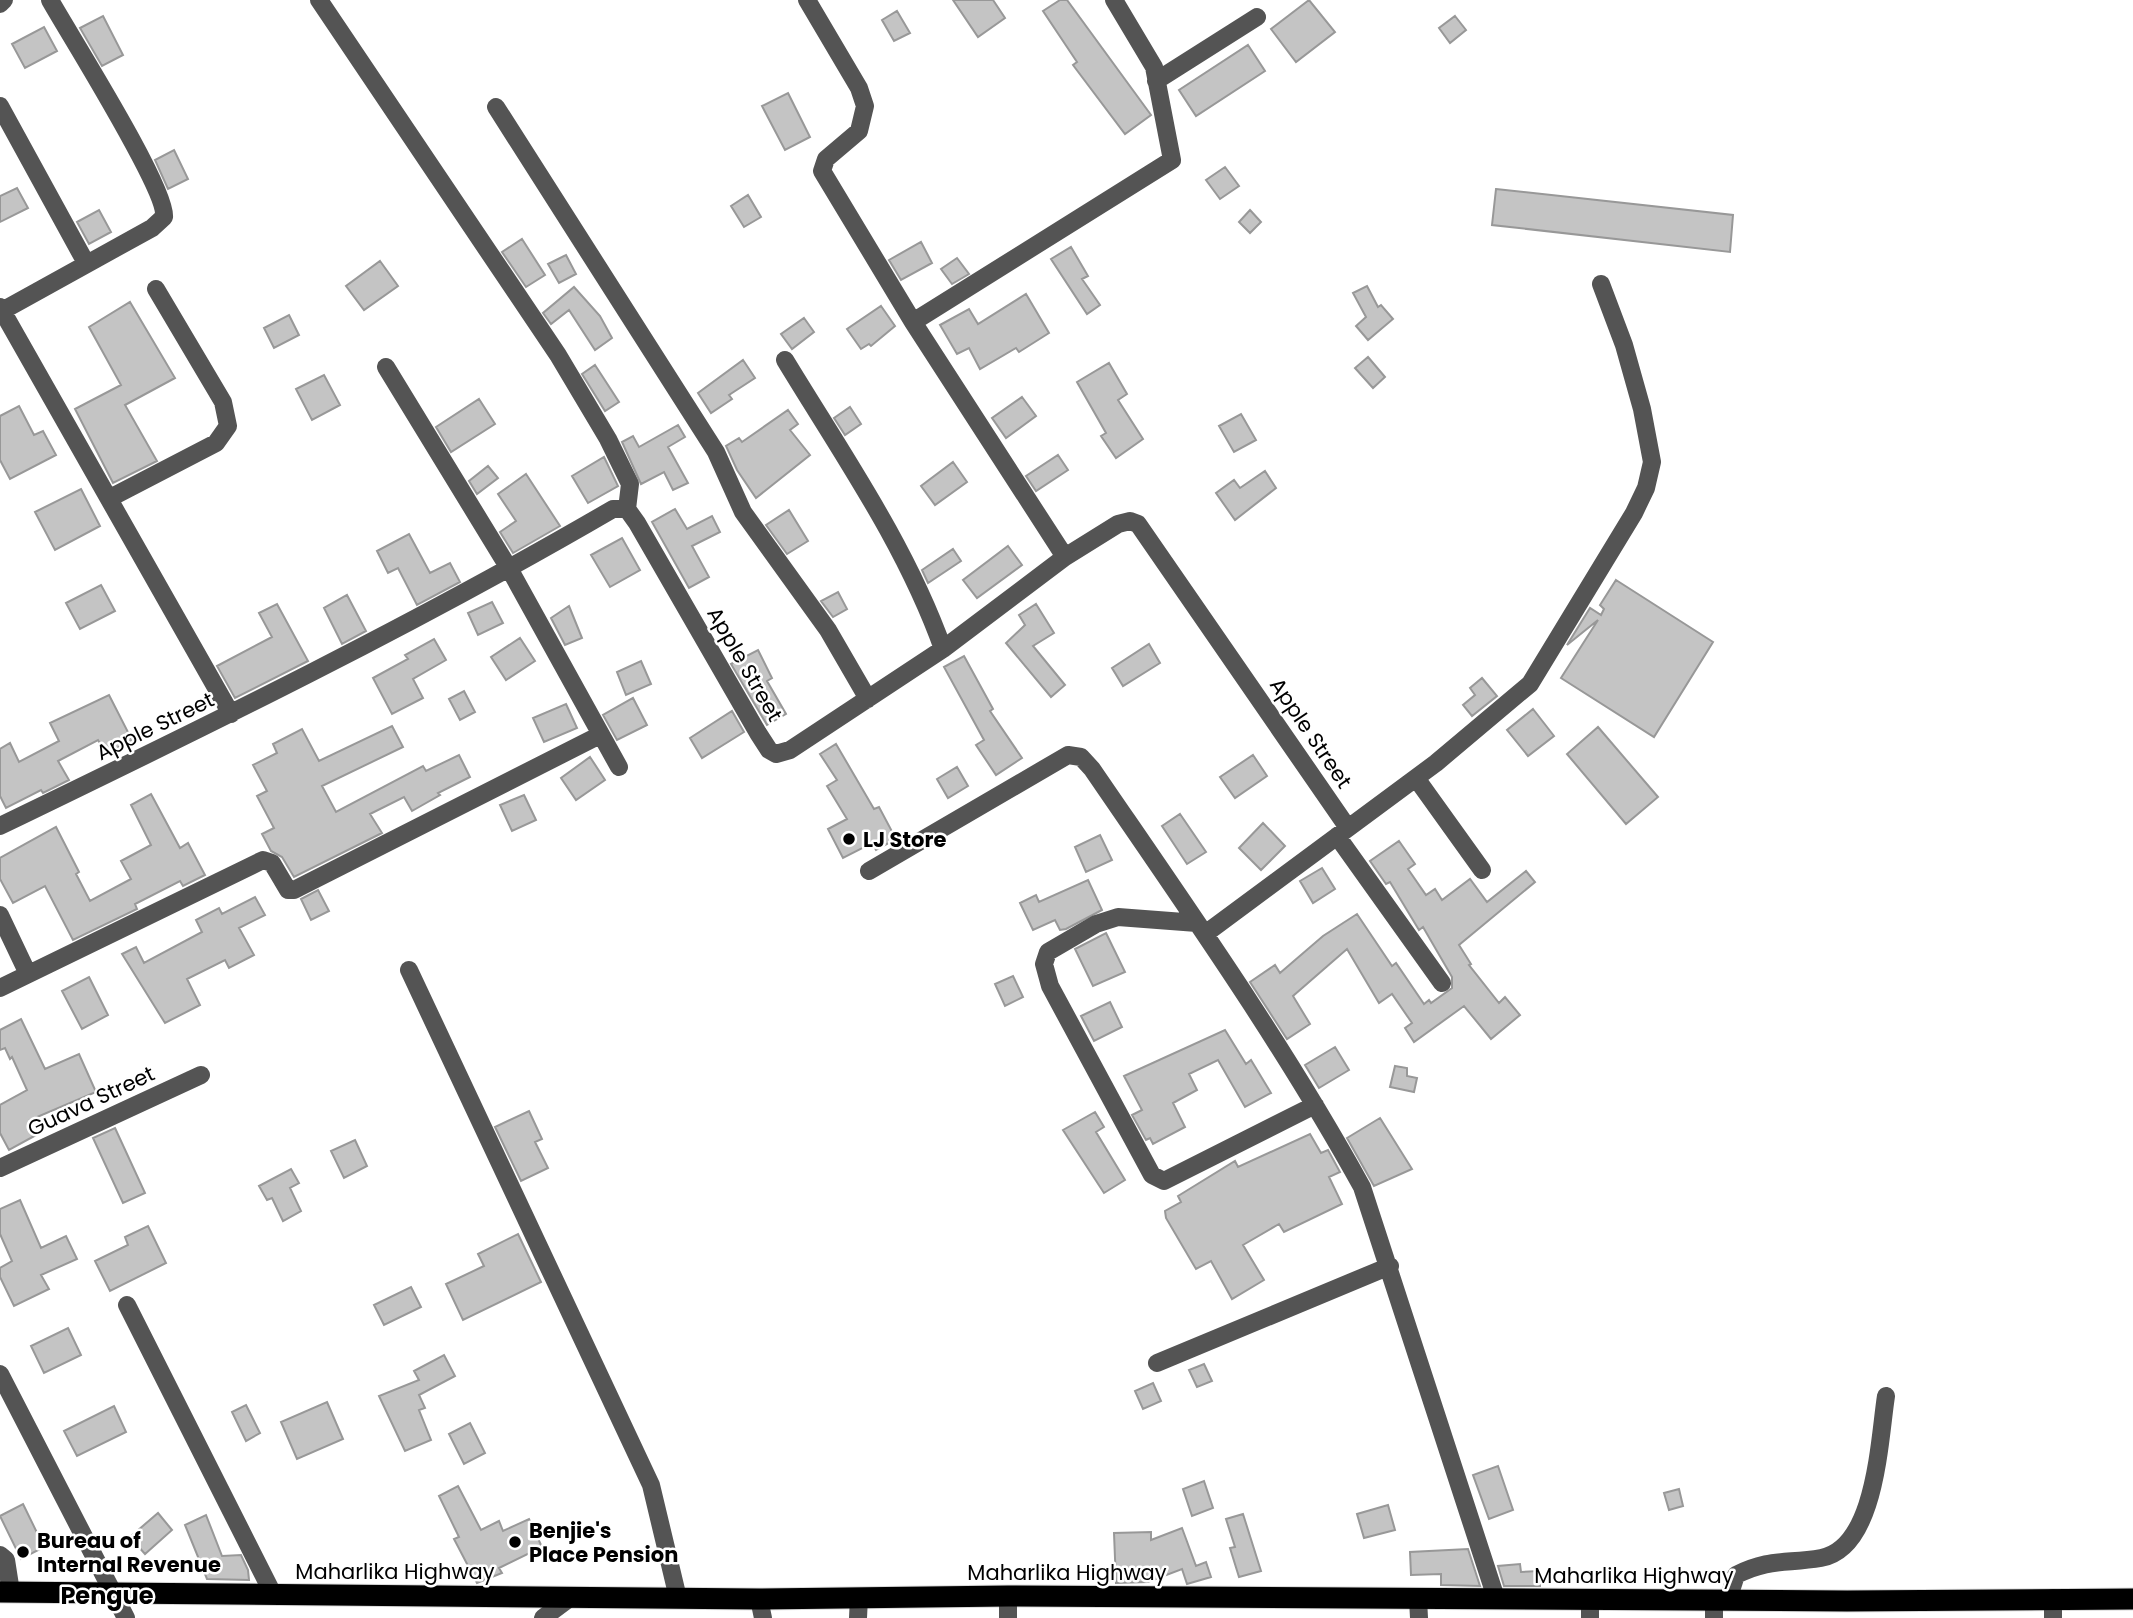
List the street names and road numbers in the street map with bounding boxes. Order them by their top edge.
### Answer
street label: Apple Street [700,601,790,727]
street label: Apple Street [1263,672,1359,794]
street label: Apple Street [91,685,219,767]
street label: Guava Street [23,1059,159,1143]
street label: Maharlika Highway [295,1557,495,1586]
street label: Maharlika Highway [967,1558,1167,1587]
street label: Maharlika Highway [1534,1561,1734,1590]

